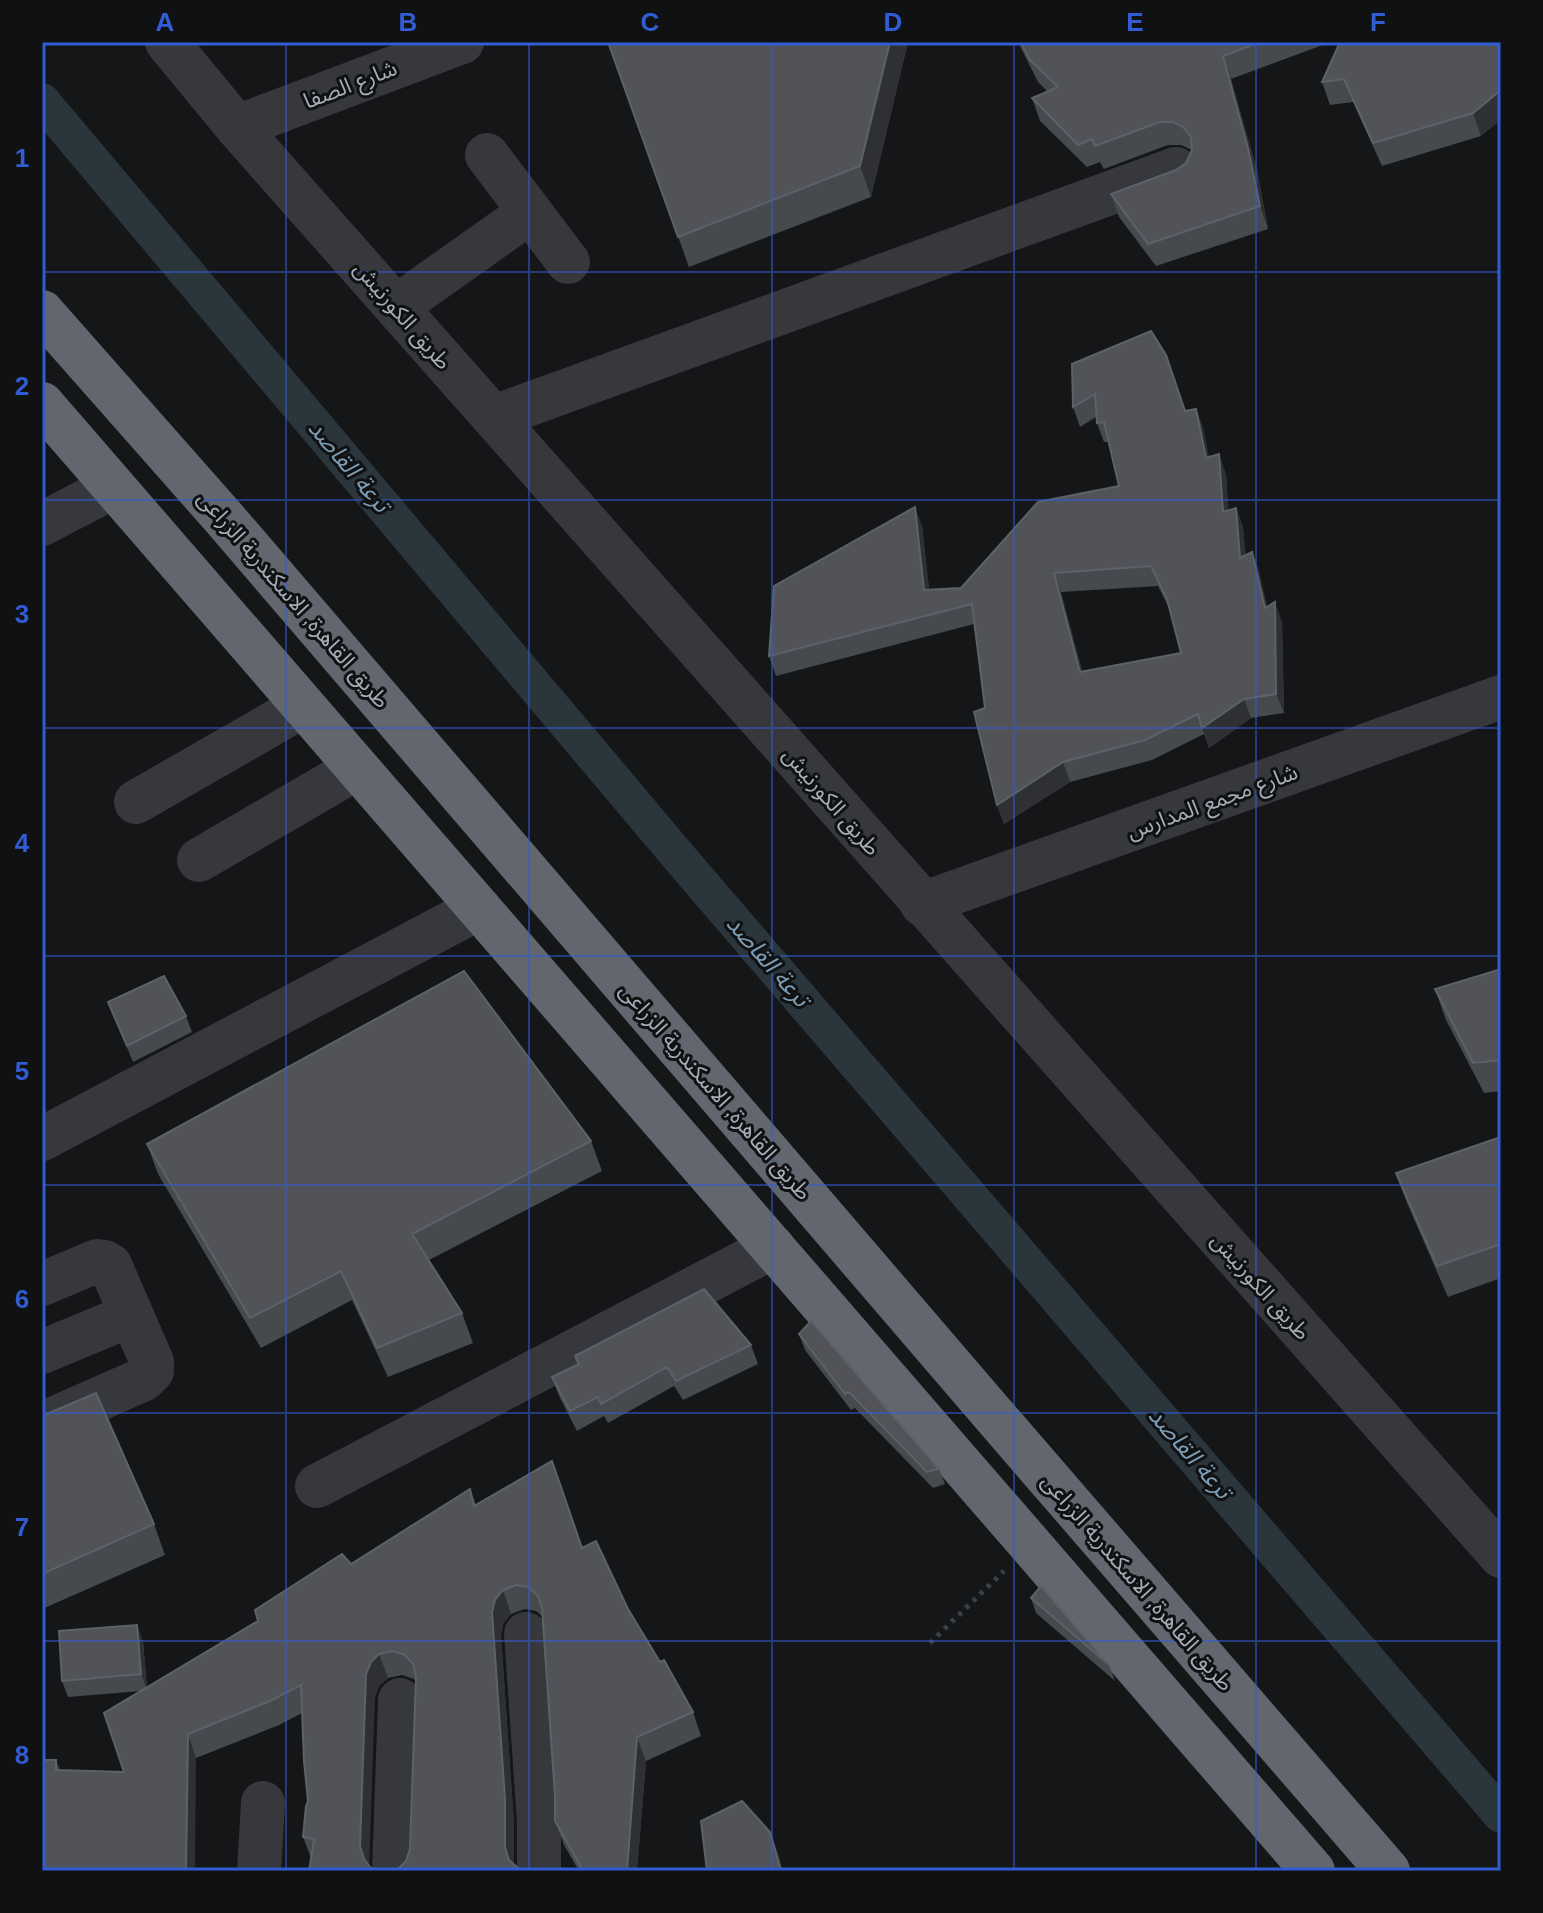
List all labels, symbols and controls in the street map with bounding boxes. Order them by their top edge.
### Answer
text: A [156,7,175,37]
text: B [399,7,417,37]
text: C [641,7,660,37]
text: D [884,7,902,37]
text: E [1126,7,1144,37]
text: F [1370,7,1386,37]
street label: شارع الصفا [300,55,402,117]
text: 1 [15,143,29,173]
street label: طريق الكورنيش [348,256,456,375]
text: 2 [15,371,29,401]
water label: ترعة القاصد [302,414,398,521]
street label: طريق القاهرة, الاسكندرية الزراعى [192,486,395,714]
text: 3 [15,599,29,629]
street label: طريق الكورنيش [777,742,885,861]
street label: شارع مجمع المدارس [1123,759,1302,848]
text: 4 [15,828,30,858]
water label: ترعة القاصد [721,910,818,1015]
street label: طريق القاهرة, الاسكندرية الزراعى [614,978,817,1206]
text: 5 [15,1056,29,1086]
street label: طريق الكورنيش [1205,1228,1315,1346]
text: 6 [15,1284,29,1314]
water label: ترعة القاصد [1143,1402,1240,1507]
street label: طريق القاهرة, الاسكندرية الزراعى [1036,1469,1239,1697]
text: 7 [15,1512,29,1542]
text: 8 [15,1740,29,1770]

